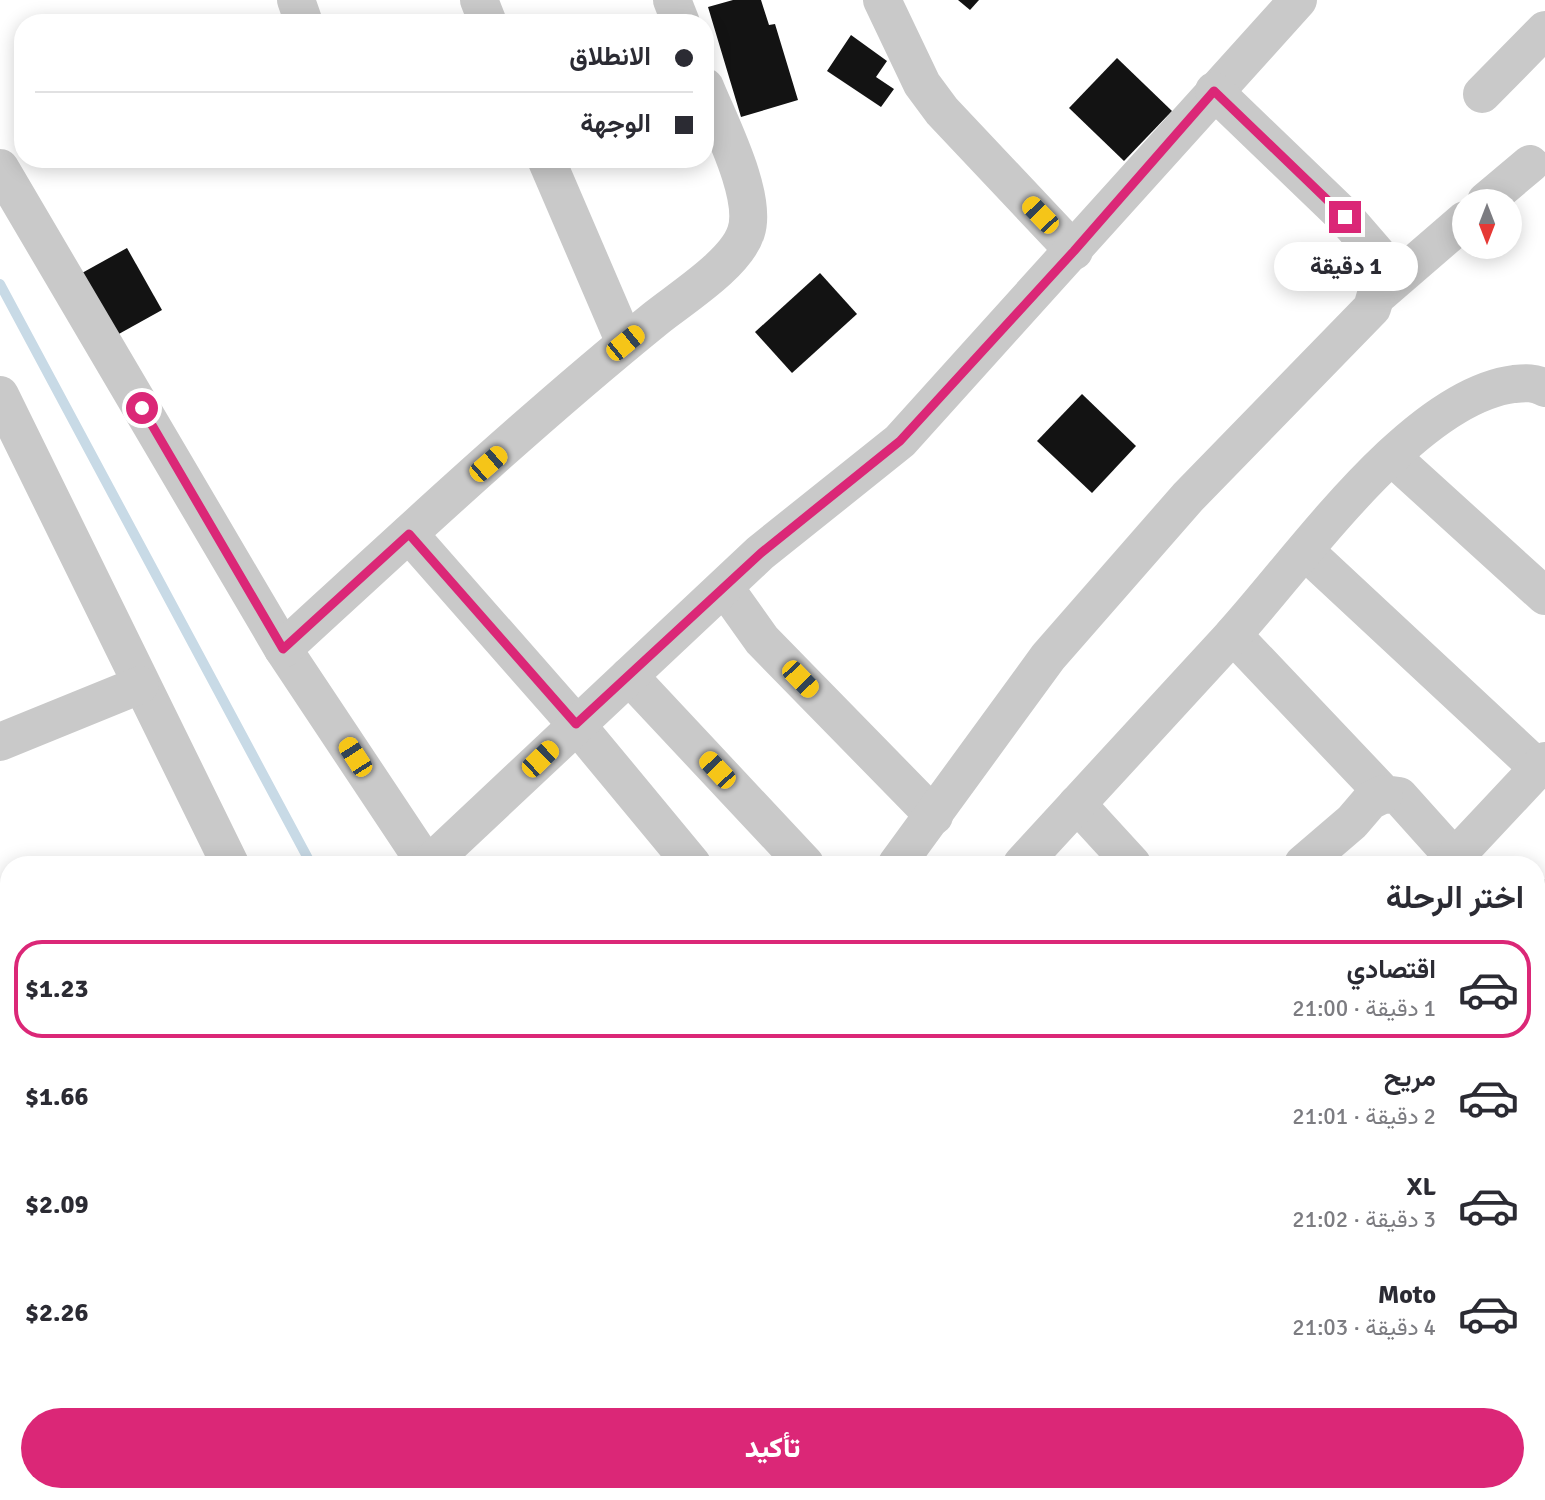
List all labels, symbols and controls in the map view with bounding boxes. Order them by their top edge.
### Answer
text: الانطلاق [569,41,651,73]
text: الوجهة [580,108,651,140]
north arrow [1452,189,1522,259]
map controls [1452,189,1522,259]
car [1018,193,1063,237]
route end [1329,201,1361,233]
callout: 1 دقيقة [1273,242,1417,290]
text: 1 دقيقة [1310,252,1382,281]
car [603,322,648,364]
route start [126,392,158,424]
car [466,442,511,486]
car [778,657,823,701]
car [335,734,376,780]
car [518,737,563,781]
car [695,747,740,793]
text: اختر الرحلة [1386,878,1524,917]
text: اقتصادي [1347,954,1436,986]
icon: car [1457,958,1520,1021]
text: $1.23 [25,973,89,1005]
text: 1 دقيقة · 21:00 [1292,994,1436,1023]
text: مريح [1384,1062,1436,1094]
icon: car [1457,1066,1520,1129]
text: $1.66 [25,1081,89,1113]
text: 2 دقيقة · 21:01 [1292,1102,1436,1131]
text: XL [1406,1171,1436,1203]
icon: car [1457,1174,1520,1237]
text: $2.09 [25,1189,89,1221]
text: 3 دقيقة · 21:02 [1292,1205,1436,1234]
text: Moto [1378,1279,1436,1311]
icon: car [1457,1282,1520,1345]
text: $2.26 [25,1297,89,1329]
text: 4 دقيقة · 21:03 [1292,1313,1436,1342]
button: تأكيد [21,1408,1524,1488]

